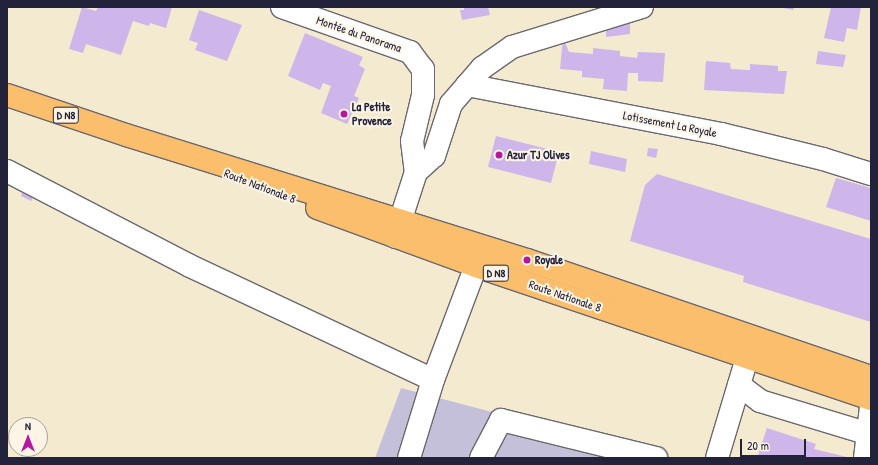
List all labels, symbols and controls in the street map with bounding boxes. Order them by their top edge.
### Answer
street label: Montée du Panorama [315,13,403,55]
place label: La Petite Provence [352,100,392,128]
road number: D N8 [52,106,80,124]
street label: Lotissement La Royale [622,108,718,140]
marker: La Petite Provence [339,109,349,119]
place label: Azur TJ Olives [507,148,570,162]
marker: Azur TJ Olives [494,150,504,160]
street label: Route Nationale 8 [222,166,298,206]
place label: Royale [535,253,563,267]
marker: Royale [522,255,532,265]
road number: D N8 [482,264,510,282]
street label: Route Nationale 8 [527,277,603,315]
north arrow [8,417,48,457]
text: N [25,419,31,433]
scale bar [742,431,808,457]
text: 20 m [747,437,769,454]

